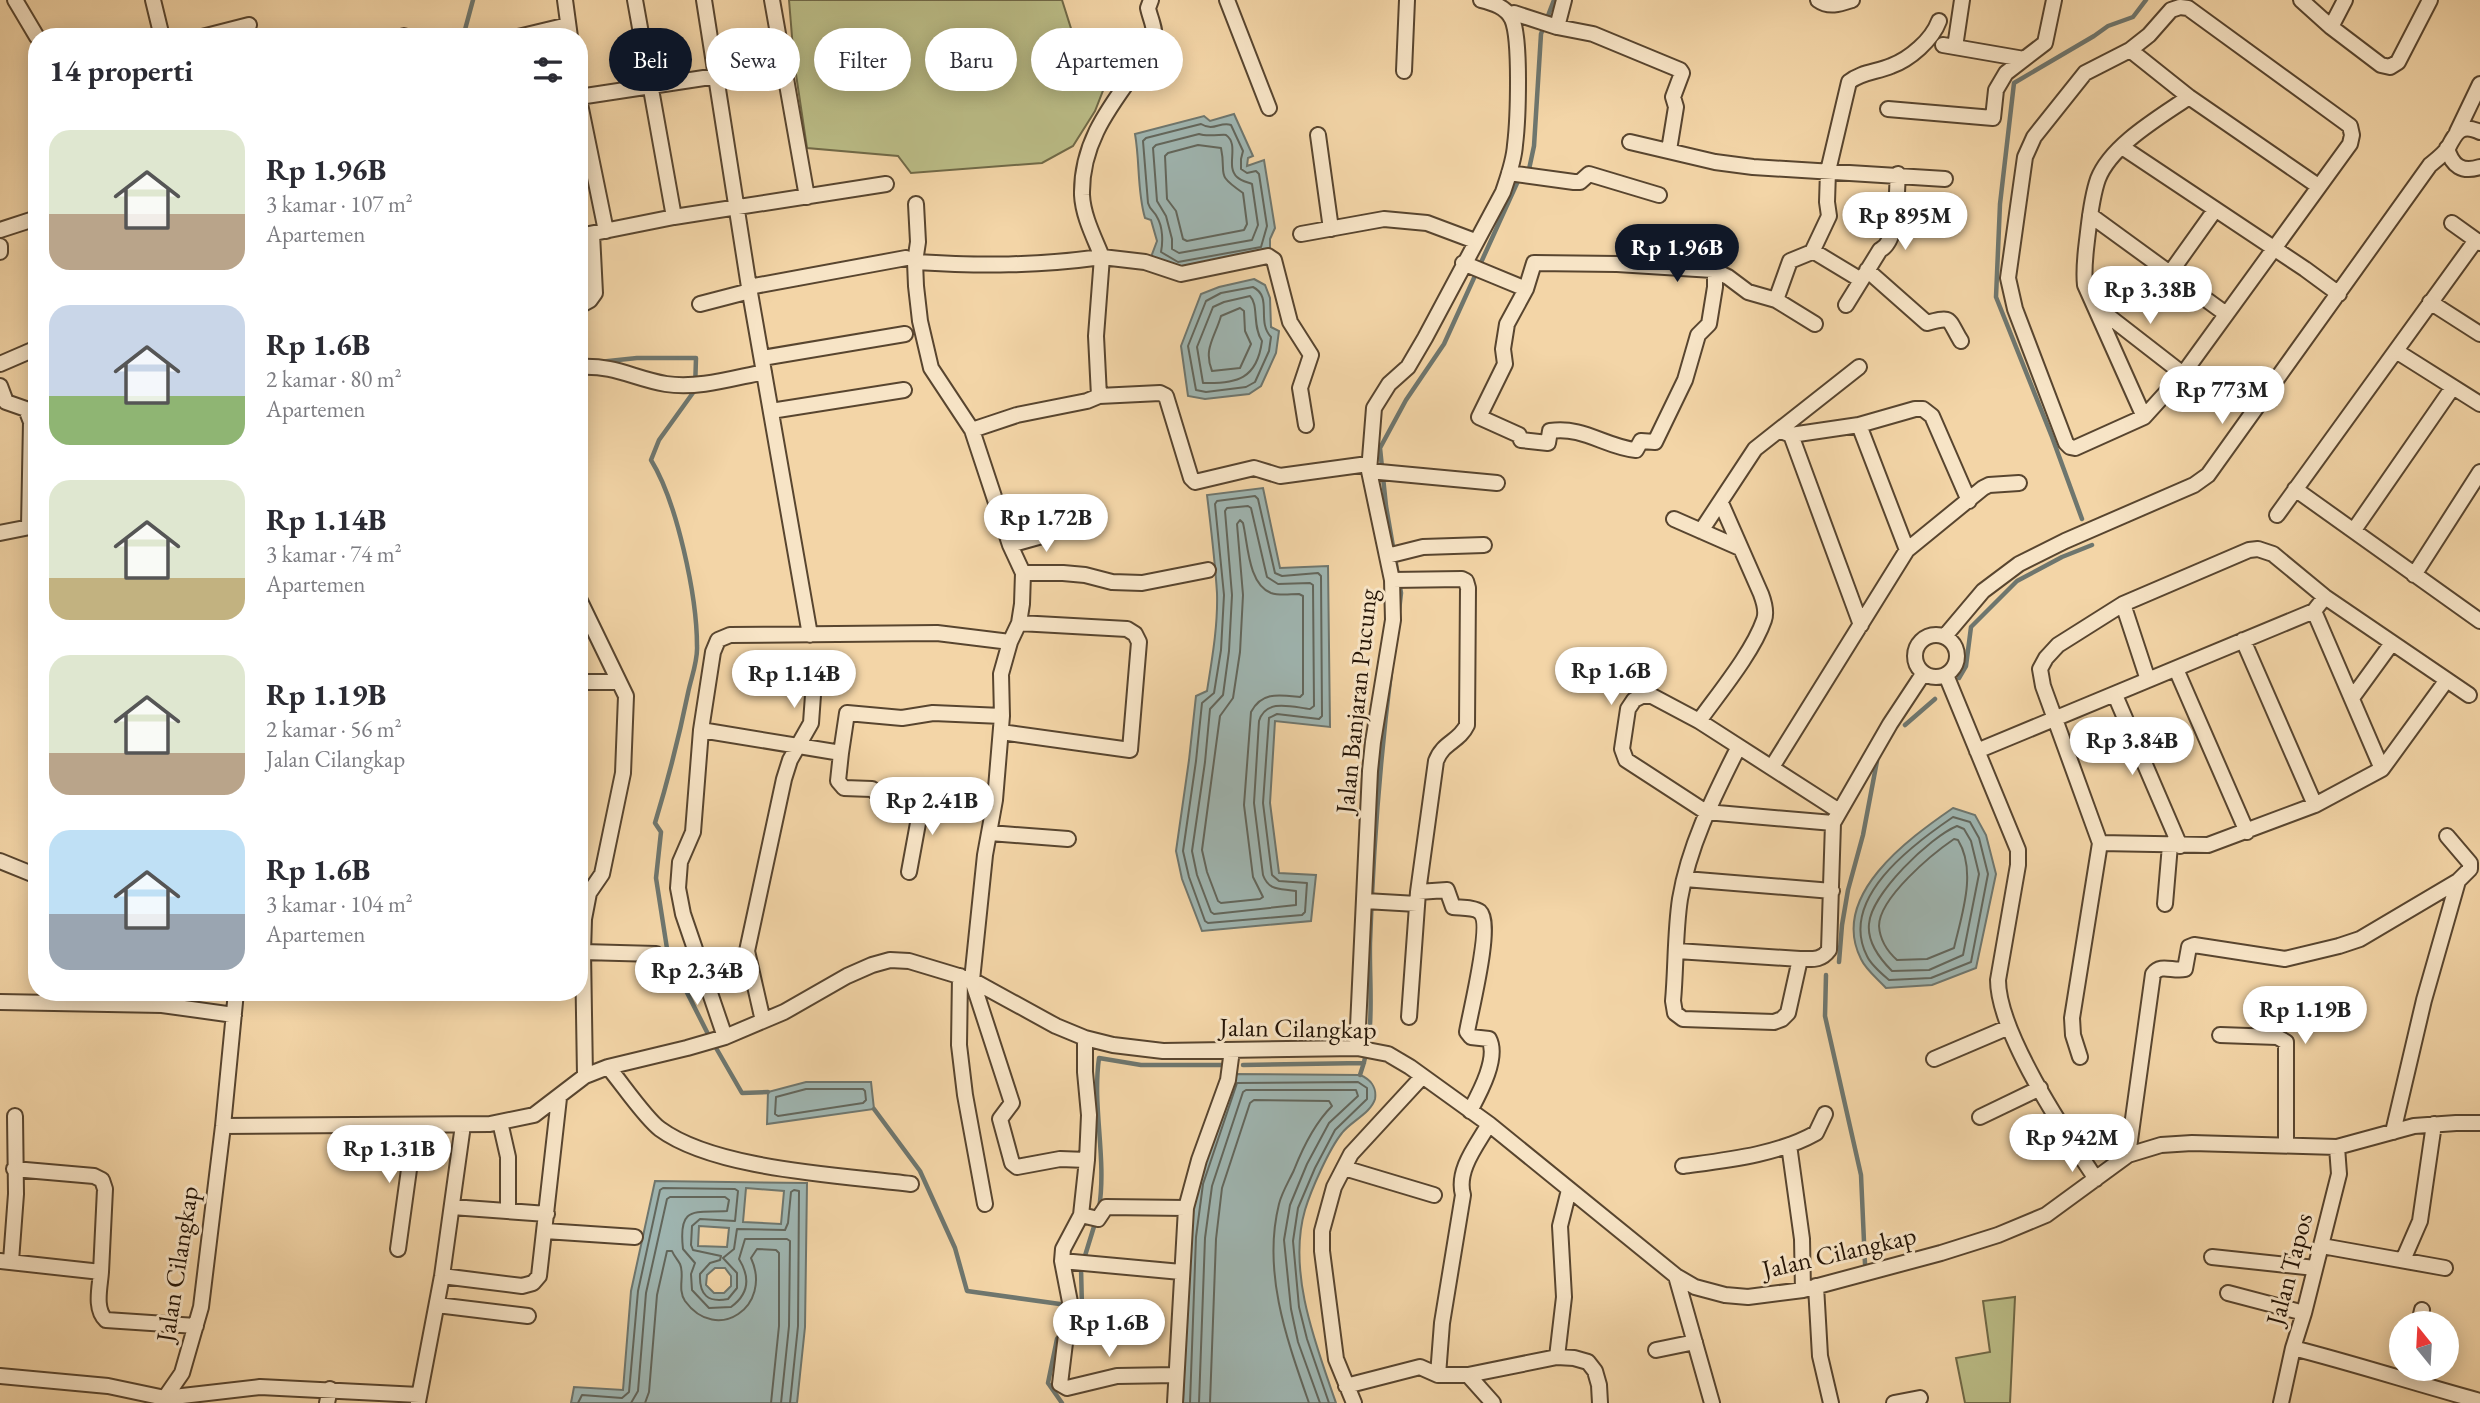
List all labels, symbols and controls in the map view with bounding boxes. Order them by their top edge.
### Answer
chip: Beli [609,28,692,91]
chip: Sewa [706,28,800,91]
chip: Filter [814,28,911,91]
chip: Baru [925,28,1017,91]
chip: Apartemen [1031,28,1183,91]
text: 14 properti [49,51,193,90]
icon: filters [529,51,567,89]
text: Rp 1.96B [266,150,386,189]
icon: home [105,158,189,242]
text: 3 kamar · 107 m² [266,189,413,219]
pin: Rp 895M [1840,192,1970,252]
text: Rp 895M [1858,200,1952,230]
text: Apartemen [266,219,365,249]
pin: Rp 1.96B [1605,224,1749,284]
text: Rp 1.96B [1631,232,1723,262]
pin: Rp 3.38B [2078,266,2222,326]
text: Rp 3.38B [2104,274,2196,304]
text: Rp 1.6B [266,325,370,364]
icon: home [105,333,189,417]
text: 2 kamar · 80 m² [266,364,402,394]
pin: Rp 773M [2157,366,2287,426]
text: Rp 773M [2175,374,2269,404]
text: Apartemen [266,394,365,424]
pin: Rp 1.72B [974,494,1118,554]
text: Rp 1.14B [266,500,386,539]
text: Rp 1.72B [1000,502,1092,532]
icon: home [105,508,189,592]
text: 3 kamar · 74 m² [266,539,402,569]
text: Apartemen [266,569,365,599]
street label: Jalan Banjaran Pucung [1327,586,1385,817]
pin: Rp 1.6B [1546,648,1676,707]
pin: Rp 1.14B [722,650,866,710]
text: Rp 1.6B [1571,655,1651,685]
text: Rp 1.14B [748,658,840,688]
text: Rp 1.19B [266,675,386,714]
icon: home [105,683,189,767]
text: 2 kamar · 56 m² [266,714,402,744]
pin: Rp 3.84B [2060,718,2204,777]
text: Rp 3.84B [2086,725,2178,755]
text: Jalan Cilangkap [266,744,405,774]
pin: Rp 2.41B [860,778,1004,837]
text: Rp 2.41B [886,785,978,815]
text: Rp 1.6B [266,850,370,889]
icon: home [105,858,189,942]
text: 3 kamar · 104 m² [266,889,413,919]
text: Apartemen [266,919,365,949]
pin: Rp 2.34B [625,948,769,1007]
text: Rp 2.34B [651,955,743,985]
pin: Rp 1.19B [2233,986,2377,1046]
text: Rp 1.19B [2259,994,2351,1024]
street label: Jalan Cilangkap [1217,1010,1377,1046]
pin: Rp 942M [2007,1114,2137,1174]
text: Rp 942M [2025,1122,2119,1152]
pin: Rp 1.31B [317,1126,461,1185]
text: Rp 1.31B [343,1133,435,1163]
street label: Jalan Cilangkap [148,1184,206,1346]
street label: Jalan Tapos [2257,1209,2320,1331]
street label: Jalan Cilangkap [1757,1218,1919,1287]
pin: Rp 1.6B [1044,1300,1174,1359]
text: Rp 1.6B [1069,1307,1149,1337]
north arrow [2389,1311,2459,1381]
map controls [2389,1311,2459,1381]

